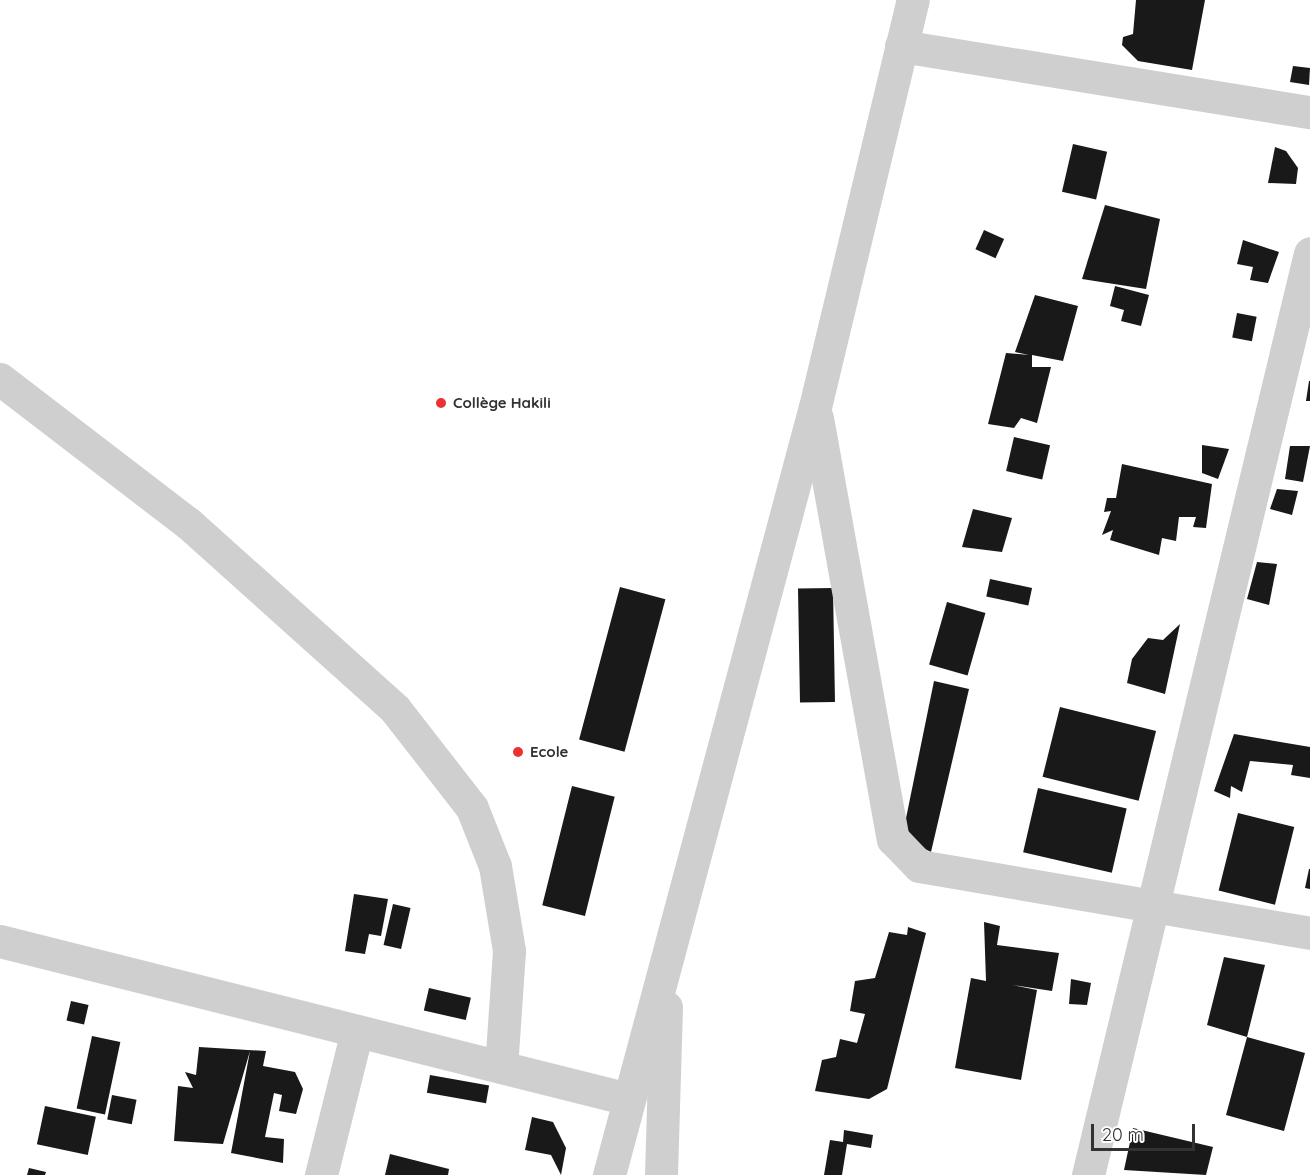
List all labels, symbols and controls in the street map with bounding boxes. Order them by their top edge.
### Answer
place label: Collège Hakili [453,394,551,412]
marker: Collège Hakili [434,396,448,410]
place label: Ecole [530,743,568,761]
marker: Ecole [511,745,525,759]
scale bar [1094,1112,1198,1150]
text: 20 m [1102,1123,1144,1146]

